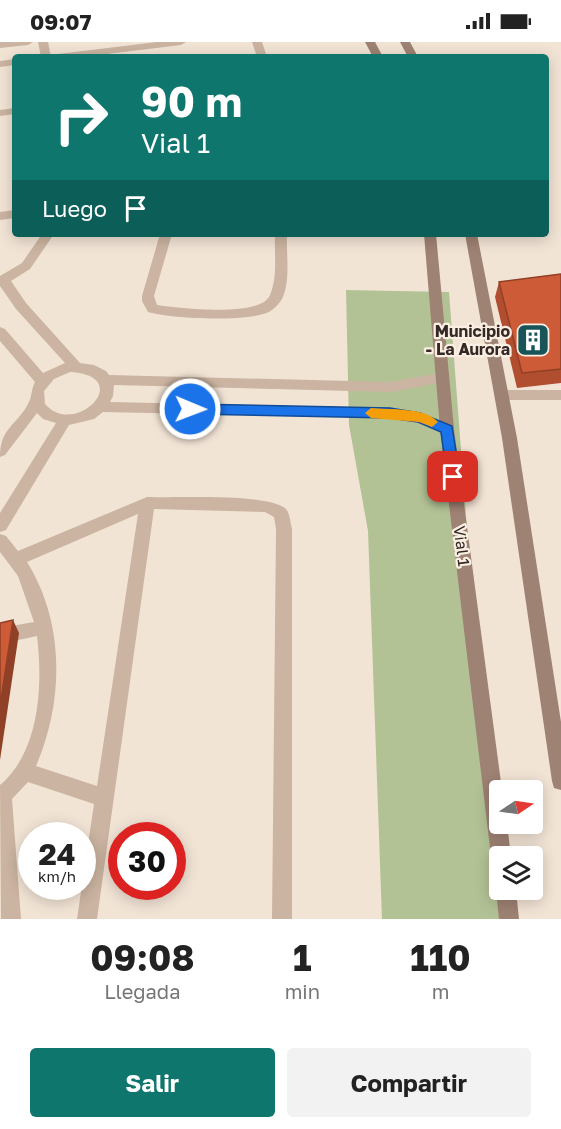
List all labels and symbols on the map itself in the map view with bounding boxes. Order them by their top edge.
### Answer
place label: Municipio - La Aurora [426,321,510,359]
building icon: Municipio - La Aurora [515,322,551,358]
position arrow [158,377,222,441]
pin [427,451,478,502]
street label: Vial 1 [450,524,474,568]
north arrow [489,780,543,834]
speed limit sign: 30 [108,822,186,900]

